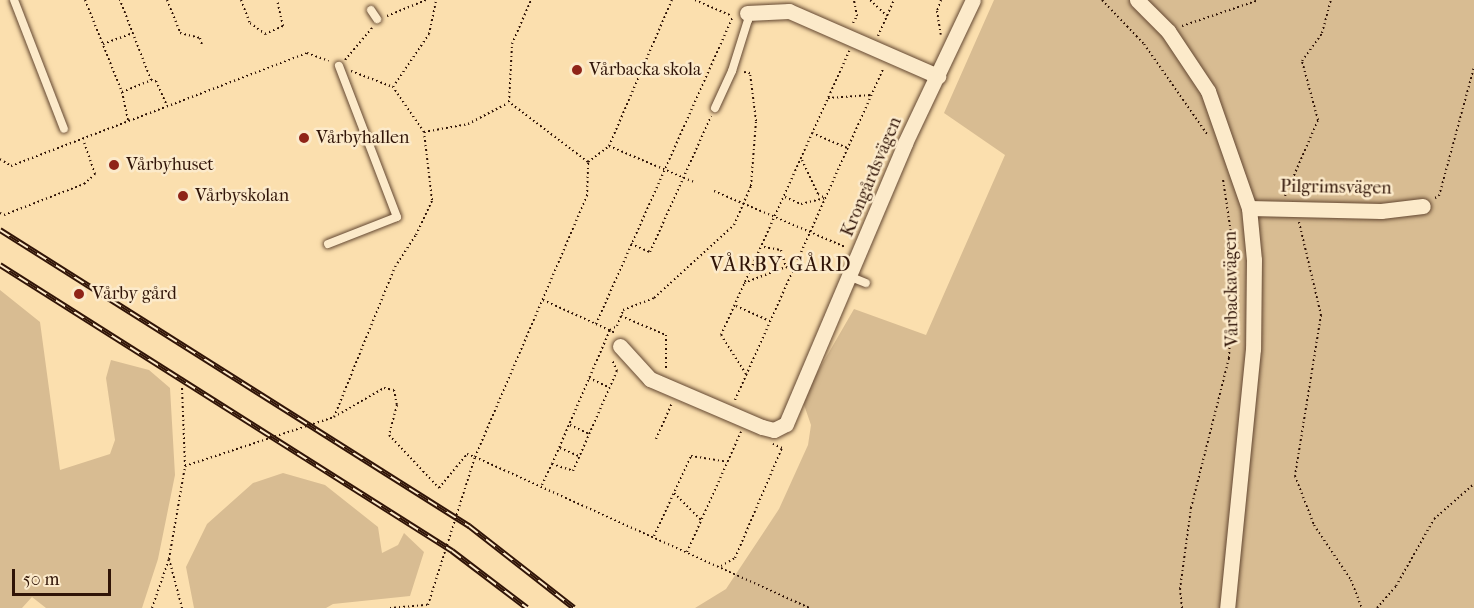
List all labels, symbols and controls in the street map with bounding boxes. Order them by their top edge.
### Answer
place label: Vårbacka skola [589,59,701,81]
marker: Vårbacka skola [570,63,584,77]
street label: Krongårdsvägen [837,114,907,240]
place label: Vårbyhallen [316,127,409,149]
marker: Vårbyhallen [297,131,311,145]
place label: Vårbyhuset [126,154,214,176]
marker: Vårbyhuset [107,158,121,172]
street label: Pilgrimsvägen [1280,176,1392,200]
place label: Vårbyskolan [195,185,289,207]
marker: Vårbyskolan [176,189,190,203]
street label: Vårbackavägen [1220,231,1244,347]
district label: VÅRBY GÅRD [710,252,852,276]
place label: Vårby gård [92,283,177,305]
marker: Vårby gård [70,285,88,303]
scale bar [15,557,114,595]
text: 50 m [23,569,59,590]

